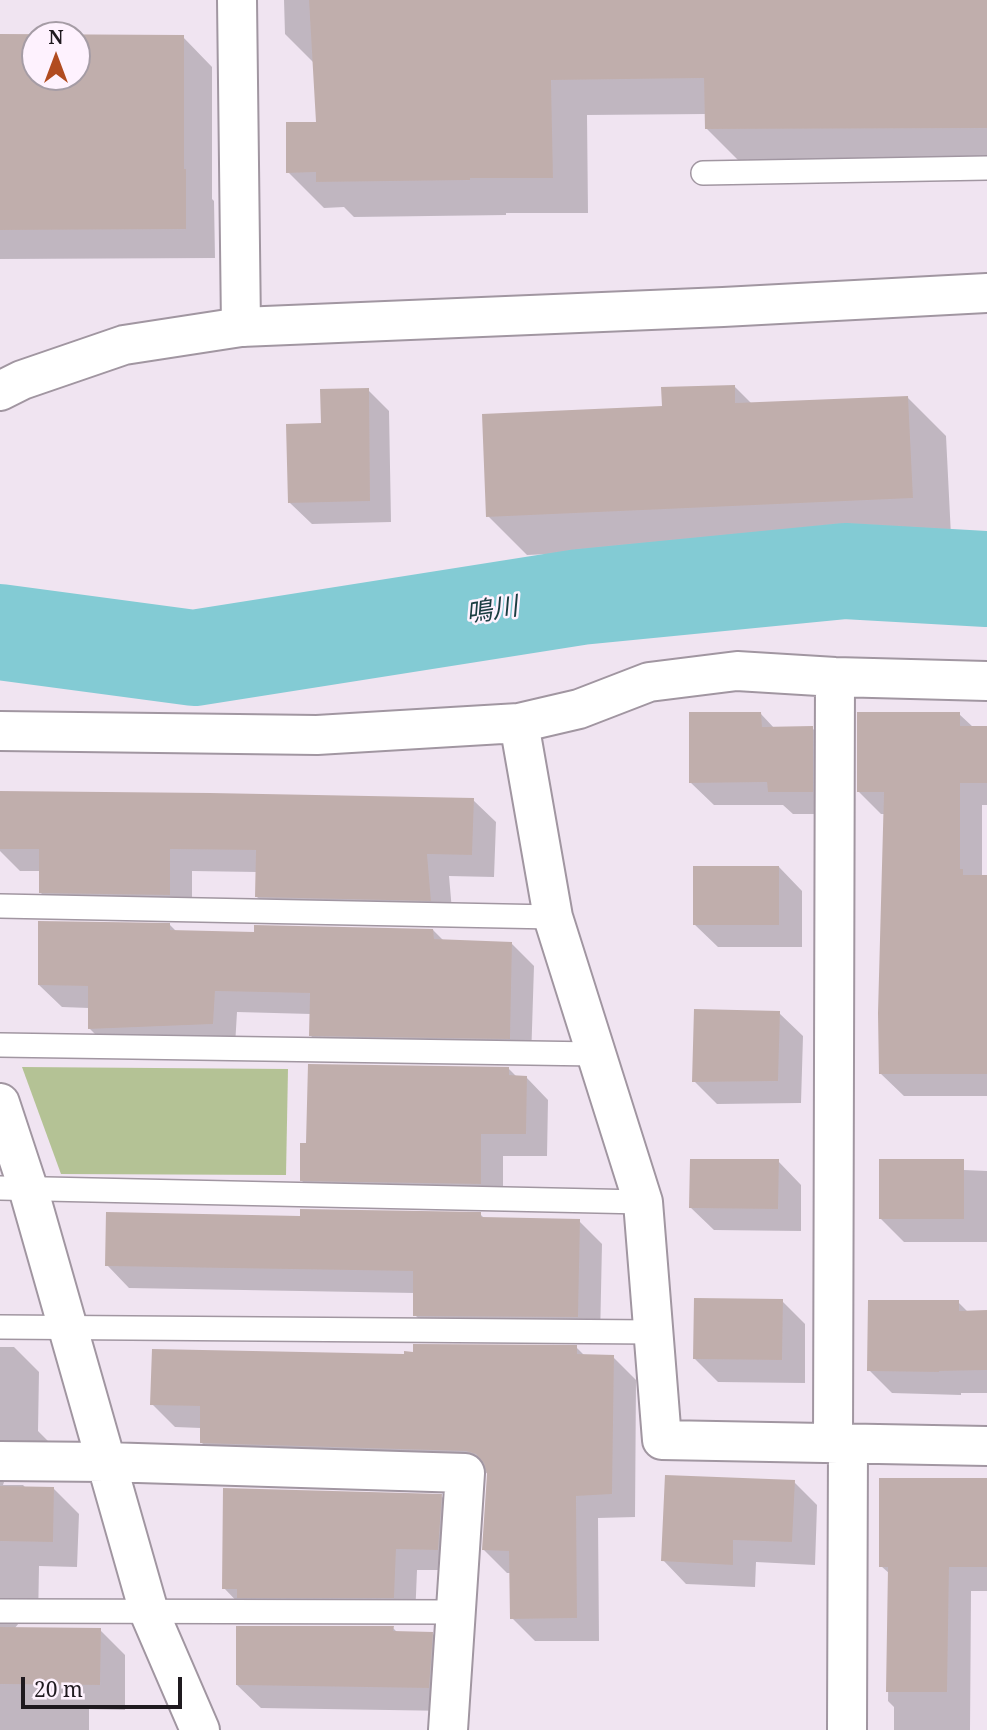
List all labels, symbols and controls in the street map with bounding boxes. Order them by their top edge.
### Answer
north arrow [21,21,91,91]
text: N [49,24,63,50]
water label: 鳴川 [464,592,520,630]
scale bar [24,1664,186,1708]
text: 20 m [34,1675,83,1703]

